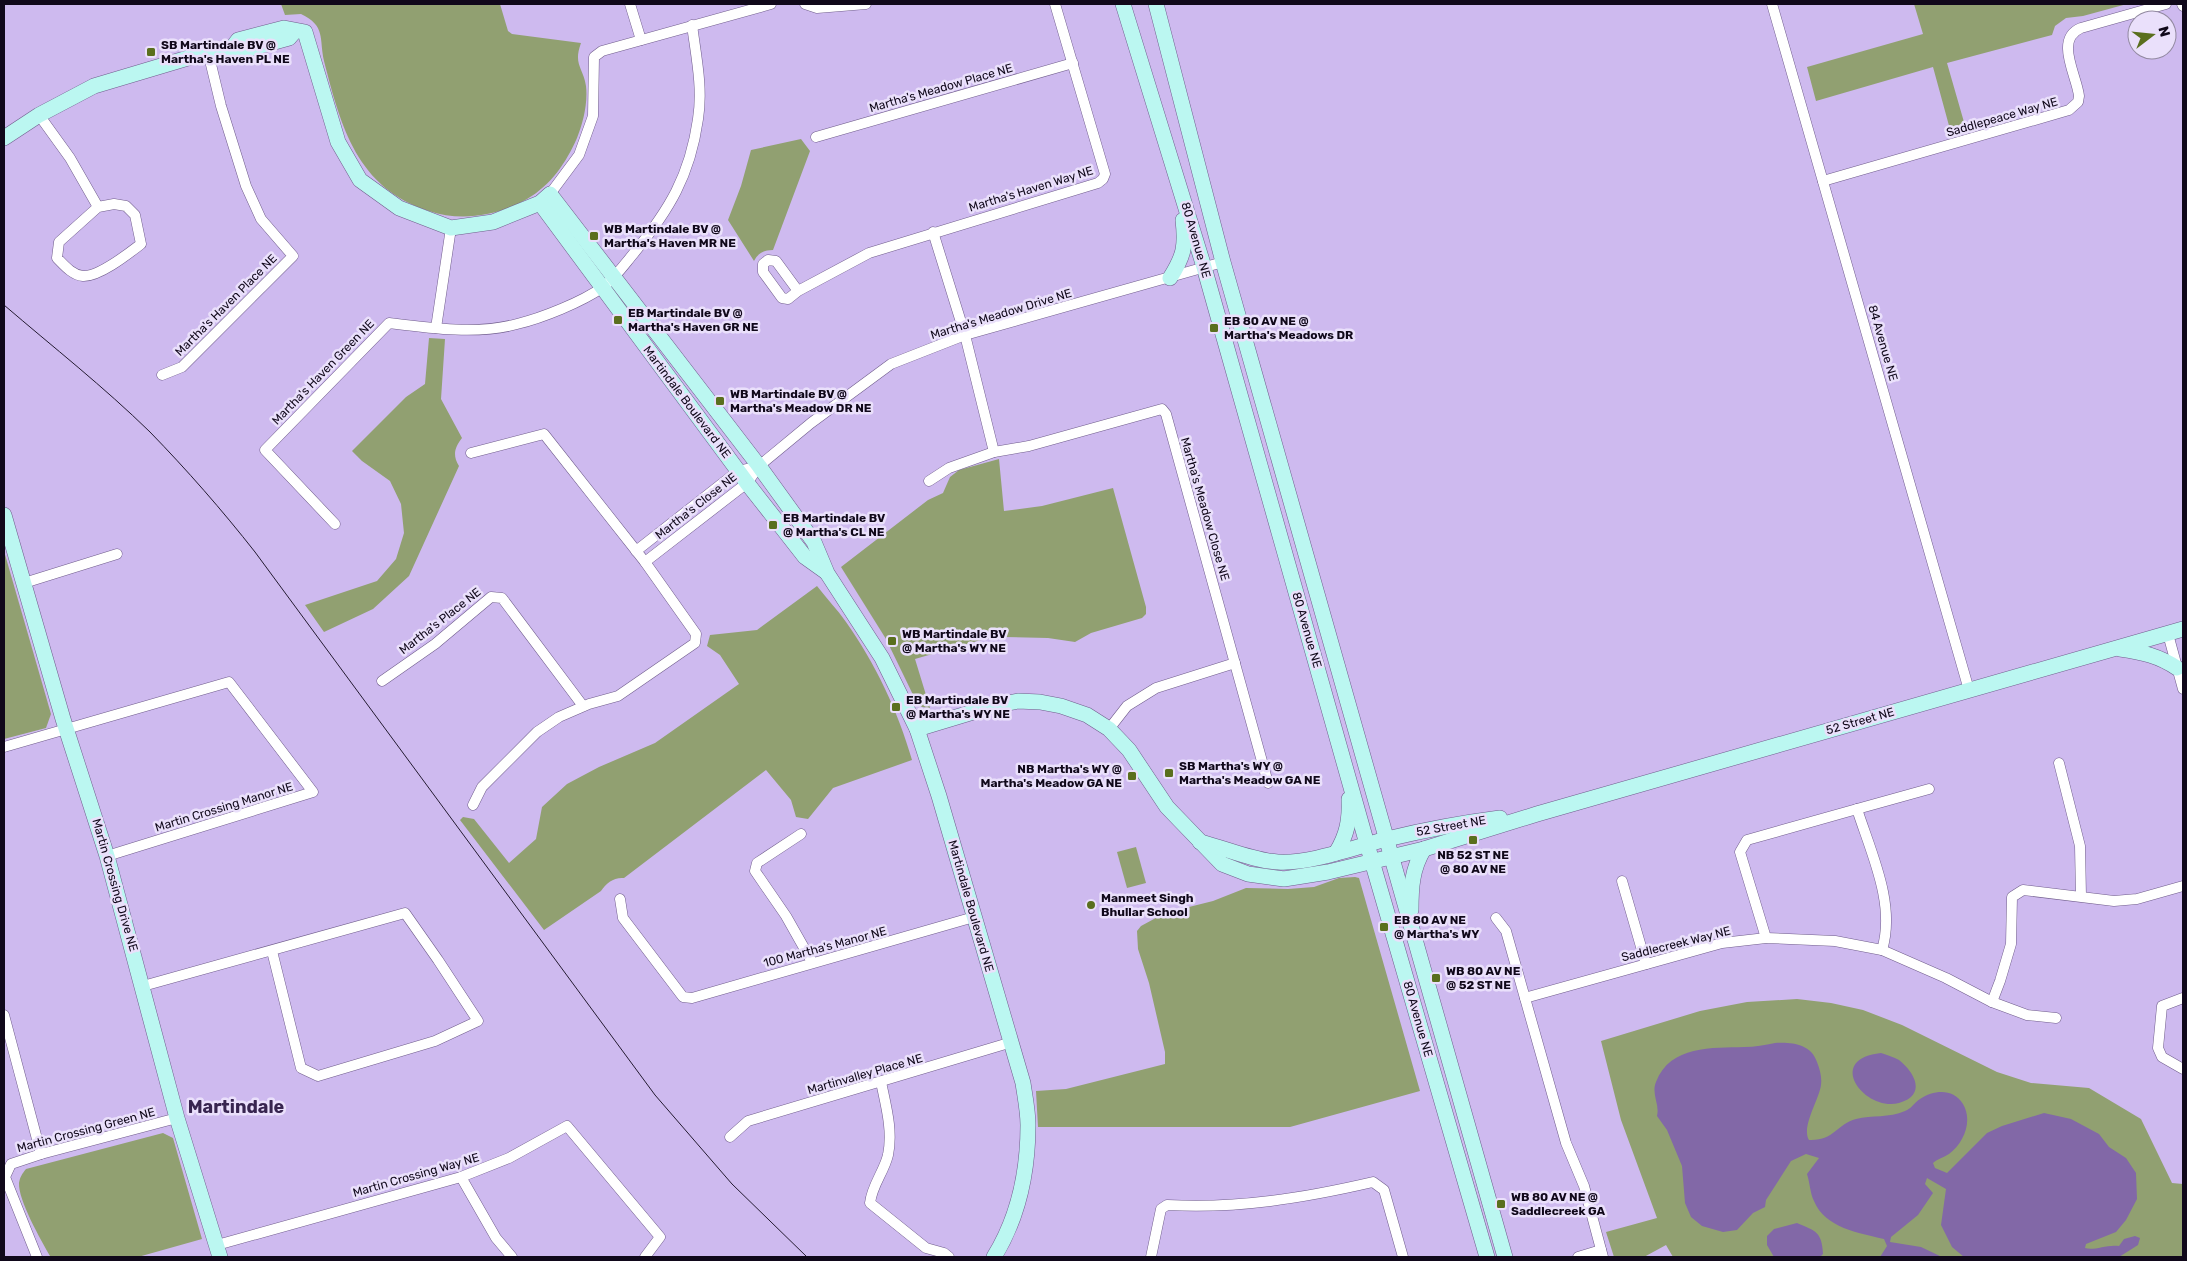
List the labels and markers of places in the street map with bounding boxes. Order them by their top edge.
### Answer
place label: SB Martindale BV @ Martha's Haven PL NE [161,38,290,66]
marker: SB Martindale BV @ Martha's Haven PL NE [145,46,157,58]
place label: WB Martindale BV @ Martha's Haven MR NE [604,222,736,250]
marker: WB Martindale BV @ Martha's Haven MR NE [588,230,600,242]
place label: EB Martindale BV @ Martha's Haven GR NE [628,306,759,334]
marker: EB Martindale BV @ Martha's Haven GR NE [612,314,624,326]
place label: EB 80 AV NE @ Martha's Meadows DR [1224,314,1353,342]
marker: EB 80 AV NE @ Martha's Meadows DR [1208,322,1220,334]
place label: WB Martindale BV @ Martha's Meadow DR NE [730,387,872,415]
marker: WB Martindale BV @ Martha's Meadow DR NE [714,395,726,407]
place label: EB Martindale BV @ Martha's CL NE [783,511,886,539]
marker: EB Martindale BV @ Martha's CL NE [767,519,779,531]
place label: WB Martindale BV @ Martha's WY NE [902,627,1007,655]
marker: WB Martindale BV @ Martha's WY NE [886,635,898,647]
place label: EB Martindale BV @ Martha's WY NE [906,693,1010,721]
marker: EB Martindale BV @ Martha's WY NE [890,701,902,713]
place label: SB Martha's WY @ Martha's Meadow GA NE [1179,759,1321,787]
place label: NB Martha's WY @ Martha's Meadow GA NE [981,762,1122,790]
marker: SB Martha's WY @ Martha's Meadow GA NE [1163,767,1175,779]
marker: NB Martha's WY @ Martha's Meadow GA NE [1126,770,1138,782]
marker: NB 52 ST NE @ 80 AV NE [1467,834,1479,846]
place label: NB 52 ST NE @ 80 AV NE [1437,848,1509,876]
place label: Manmeet Singh Bhullar School [1101,891,1194,919]
marker: Manmeet Singh Bhullar School [1085,899,1097,911]
place label: EB 80 AV NE @ Martha's WY [1394,913,1479,941]
marker: EB 80 AV NE @ Martha's WY [1378,921,1390,933]
place label: WB 80 AV NE @ 52 ST NE [1446,964,1521,992]
marker: WB 80 AV NE @ 52 ST NE [1430,972,1442,984]
place label: WB 80 AV NE @ Saddlecreek GA [1511,1190,1605,1218]
marker: WB 80 AV NE @ Saddlecreek GA [1495,1198,1507,1210]

